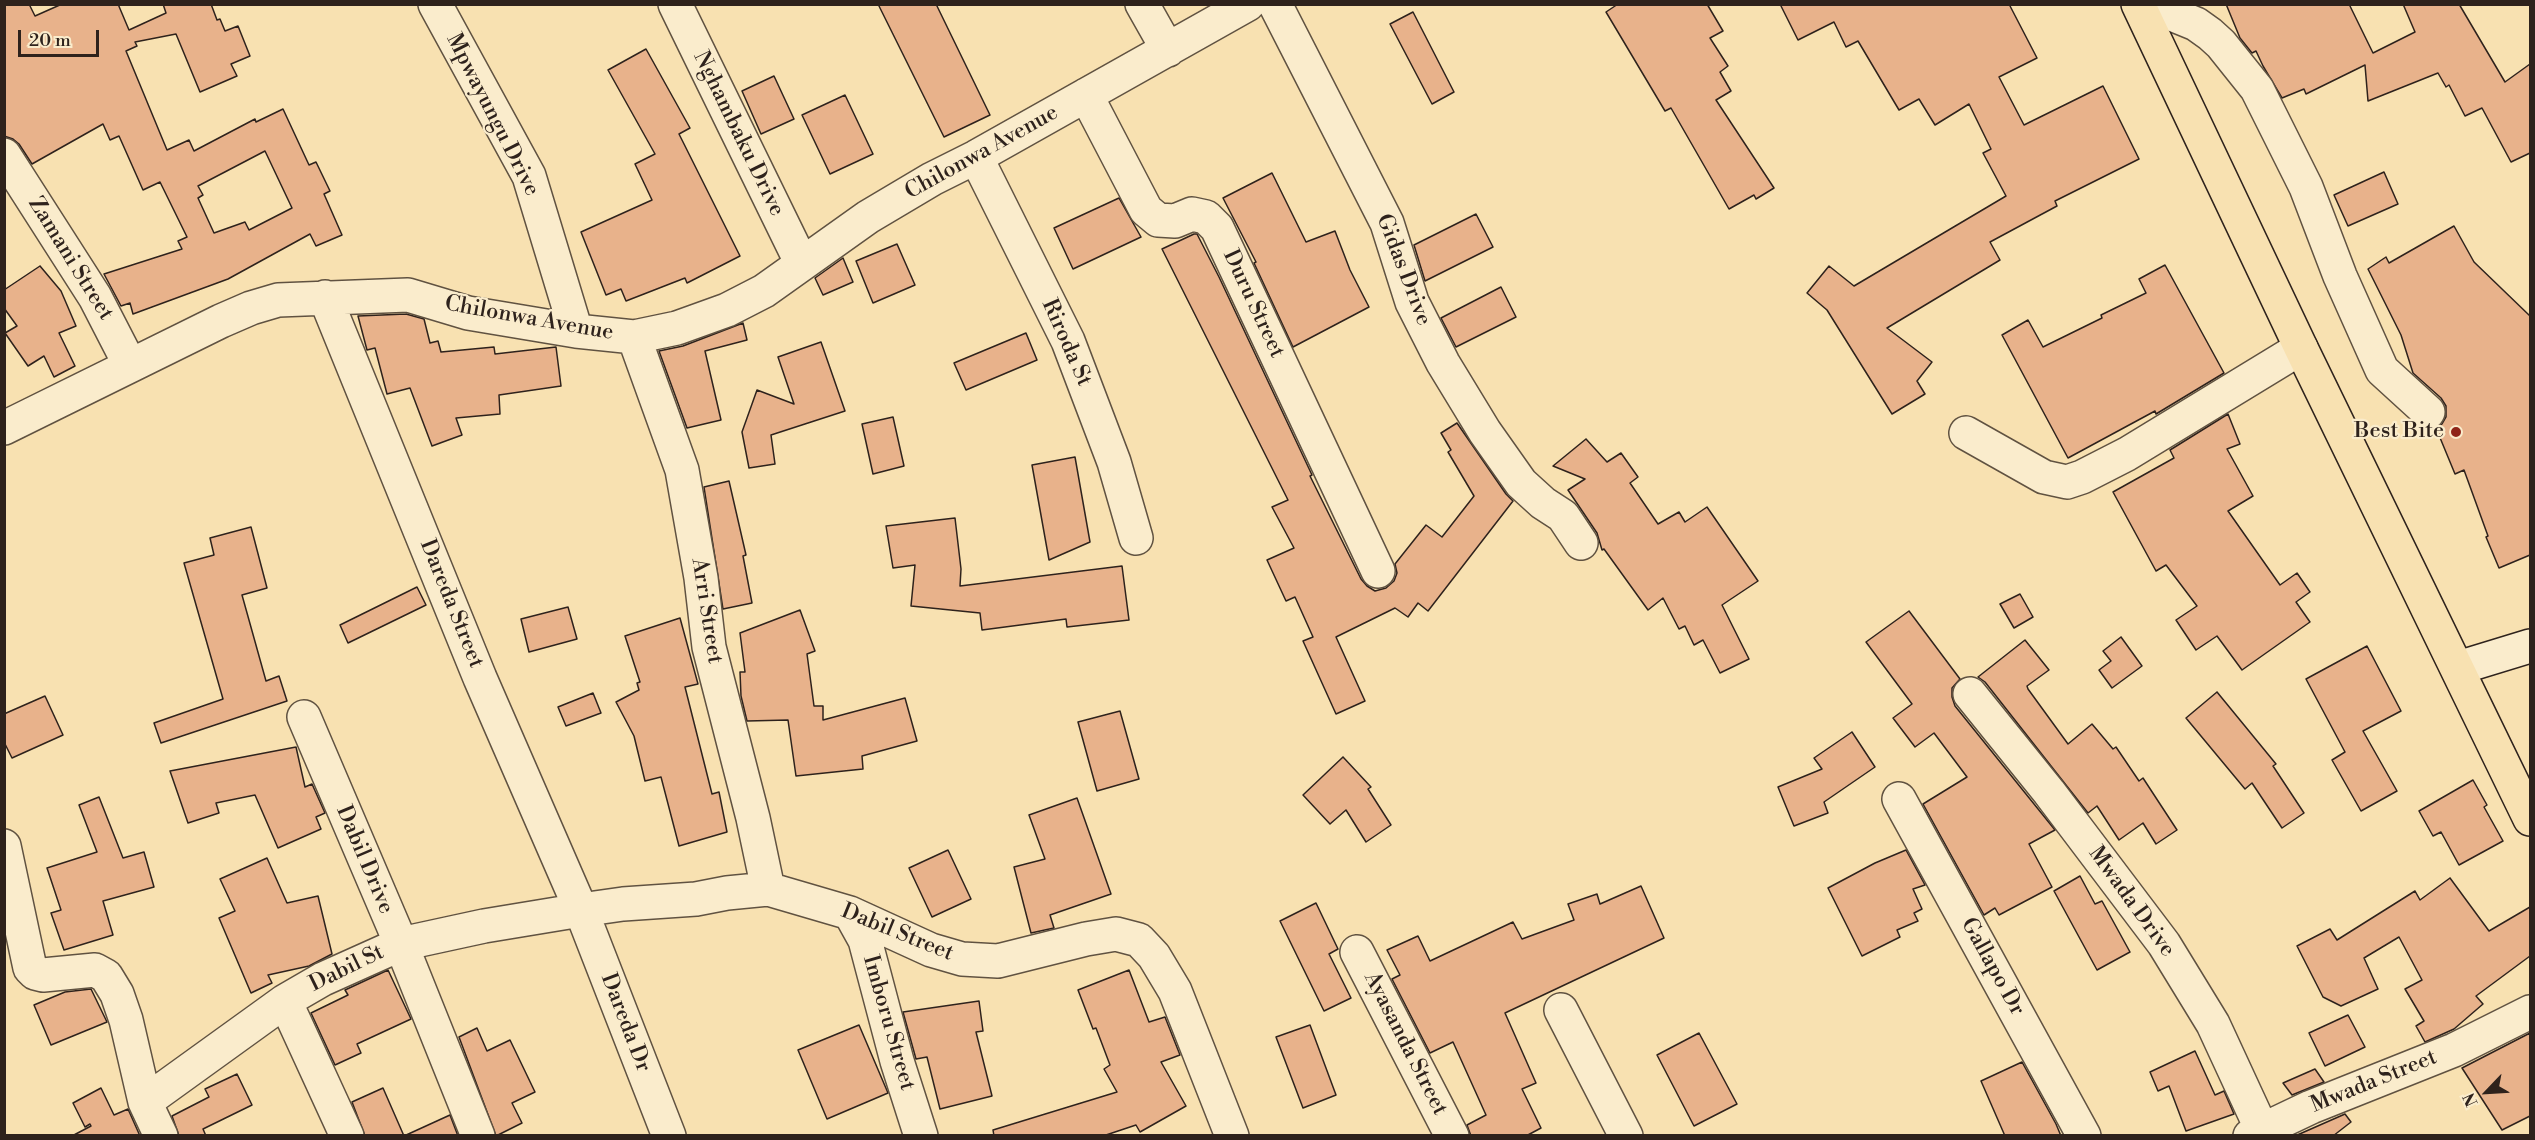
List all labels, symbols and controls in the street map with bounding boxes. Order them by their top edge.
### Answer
scale bar [21,18,102,56]
text: 20 m [29,29,71,52]
street label: Mpwayungu Drive [440,29,544,201]
street label: Nghambaku Drive [687,47,789,221]
street label: Chilonwa Avenue [901,100,1063,206]
street label: Zamani Street [22,192,118,326]
street label: Gidas Drive [1370,211,1436,329]
street label: Duru Street [1216,246,1290,362]
street label: Chilonwa Avenue [443,291,615,347]
street label: Riroda St [1035,295,1097,391]
place label: Best Bite [2354,419,2444,445]
marker: Best Bite [2449,425,2463,439]
street label: Dareda Street [413,536,489,672]
street label: Arri Street [685,556,727,666]
street label: Dabil Drive [329,802,399,918]
street label: Mwada Drive [2082,842,2180,962]
street label: Dabil Street [837,899,957,967]
street label: Gallapo Dr [1954,913,2030,1021]
street label: Dabil St [305,940,389,998]
street label: Imboru Street [856,952,920,1094]
street label: Ayasanda Street [1358,968,1452,1120]
street label: Dareda Dr [594,970,656,1076]
street label: Mwada Street [2307,1045,2441,1119]
north arrow [2457,1062,2517,1122]
text: N [2459,1090,2482,1110]

